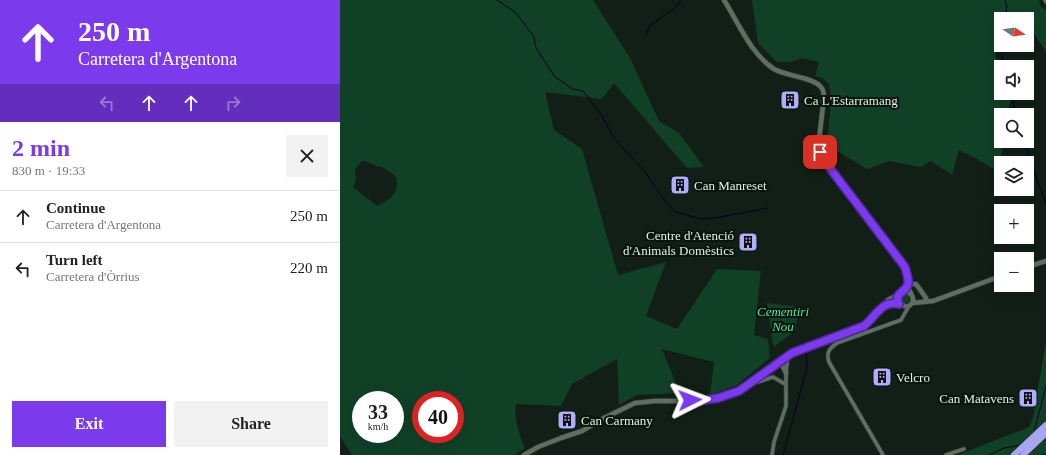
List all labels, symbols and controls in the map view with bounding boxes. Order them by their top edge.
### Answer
north arrow [994,12,1034,52]
map controls [994,12,1034,292]
icon: ahead [12,16,64,68]
text: 250 m [78,16,150,47]
text: Carretera d'Argentona [78,49,237,69]
button: sound [994,60,1034,100]
building icon: Ca L'Estarramang [779,89,801,111]
icon: left [96,92,118,114]
icon: ahead [138,92,160,114]
icon: ahead [180,92,202,114]
icon: right [222,92,244,114]
place label: Ca L'Estarramang [804,93,898,108]
button: search [994,108,1034,148]
text: 2 min [12,135,70,161]
button: close [286,135,328,177]
pin [803,135,837,169]
icon: arrive [809,141,831,163]
button: layers [994,156,1034,196]
text: 830 m · 19:33 [12,163,85,178]
building icon: Can Manreset [669,174,691,196]
place label: Can Manreset [694,178,767,193]
text: Continue [46,200,105,216]
button: + [994,204,1034,244]
icon: ahead [12,206,34,228]
text: 250 m [290,208,328,224]
text: Carretera d'Argentona [46,217,161,232]
place label: Centre d'Atenció d'Animals Domèstics [623,228,734,258]
building icon: Centre d'Atenció d'Animals Domèstics [737,231,759,253]
text: Turn left [46,252,103,268]
button: − [994,252,1034,292]
icon: left [12,258,34,280]
text: 220 m [290,260,328,276]
text: Carretera d'Òrrius [46,269,140,284]
park label: Cementiri Nou [757,304,809,334]
building icon: Velcro [871,366,893,388]
place label: Velcro [896,370,930,385]
position arrow [669,379,711,421]
building icon: Can Matavens [1017,387,1039,409]
speed limit sign: 40 [412,391,464,443]
place label: Can Matavens [939,391,1014,406]
button: Exit [12,401,166,447]
button: Share [174,401,328,447]
text: 33 [368,401,388,423]
building icon: Can Carmany [556,409,578,431]
place label: Can Carmany [581,413,653,428]
text: km/h [368,421,388,432]

